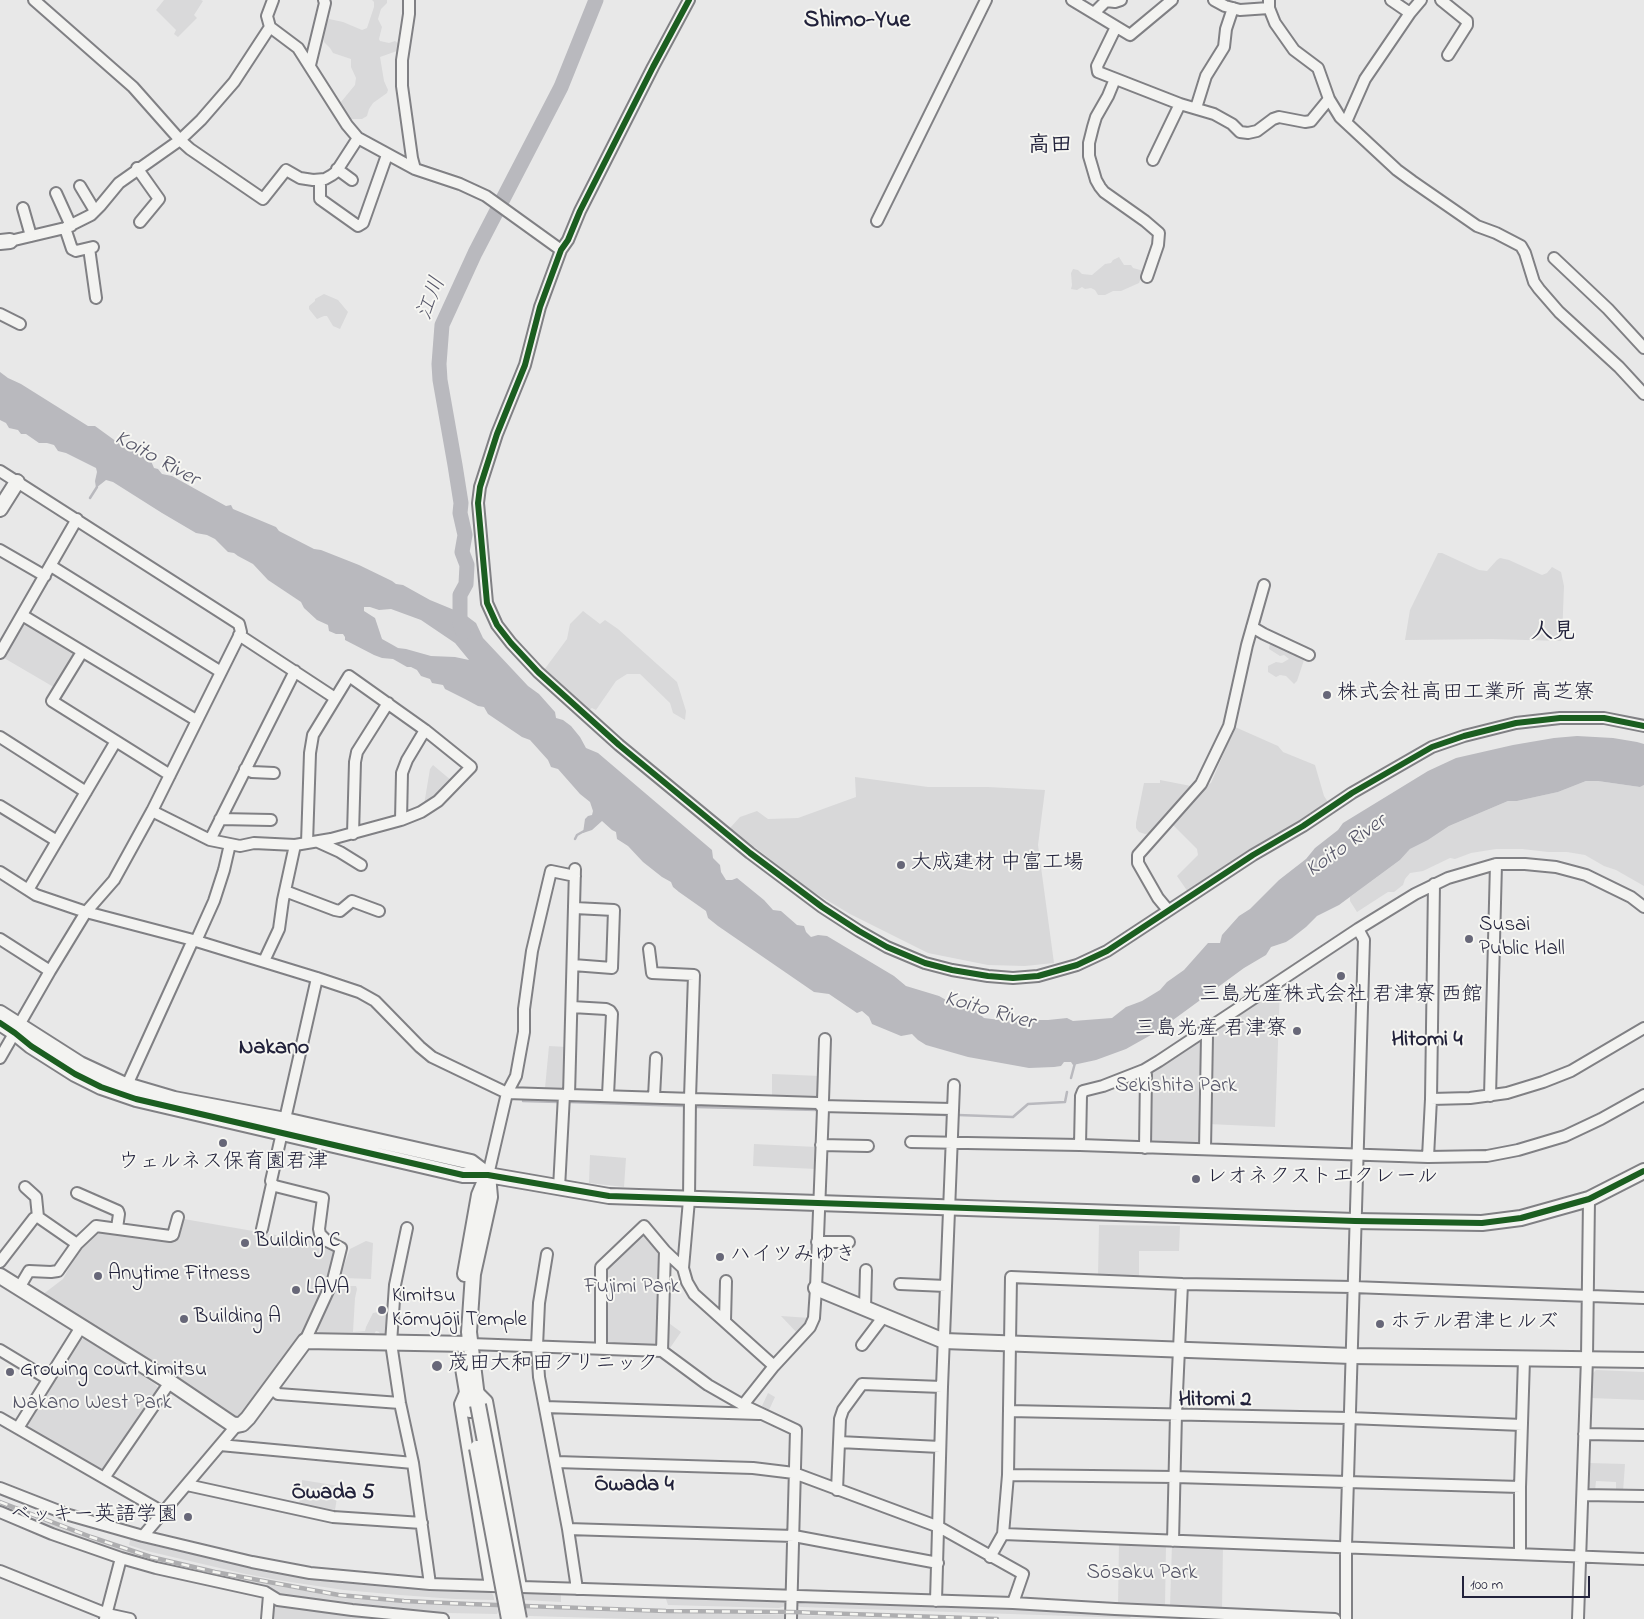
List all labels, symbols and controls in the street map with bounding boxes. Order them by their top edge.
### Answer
district label: Shimo-Yue [804,8,910,36]
district label: 高田 [1028,134,1072,160]
water label: 江川 [413,274,453,324]
water label: Koito River [109,426,203,494]
district label: 人見 [1531,620,1575,646]
place label: 株式会社高田工業所 高芝寮 [1337,682,1594,708]
marker: 株式会社高田工業所 高芝寮 [1321,689,1333,701]
water label: Koito River [1302,810,1392,884]
place label: 大成建材 中富工場 [911,852,1084,878]
marker: 大成建材 中富工場 [895,859,907,871]
place label: Susai Public Hall [1479,914,1565,964]
marker: Susai Public Hall [1463,933,1475,945]
marker: 三島光産株式会社 君津寮 西館 [1335,970,1347,982]
place label: 三島光産株式会社 君津寮 西館 [1199,984,1483,1010]
water label: Koito River [941,987,1037,1037]
place label: 三島光産 君津寮 [1135,1018,1287,1044]
marker: 三島光産 君津寮 [1291,1025,1303,1037]
district label: Hitomi 4 [1391,1028,1463,1054]
district label: Nakano [239,1036,309,1062]
park label: Sekishita Park [1115,1075,1237,1101]
marker: ウェルネス保育園君津 [217,1137,229,1149]
place label: ウェルネス保育園君津 [118,1151,328,1177]
place label: レオネクストエクレール [1206,1166,1438,1192]
marker: レオネクストエクレール [1190,1173,1202,1185]
place label: Building C [255,1230,341,1256]
marker: Building C [239,1237,251,1249]
place label: ハイツみゆき [730,1244,856,1270]
marker: ハイツみゆき [714,1251,726,1263]
place label: Anytime Fitness [108,1263,250,1289]
marker: Anytime Fitness [92,1270,104,1282]
park label: Fujimi Park [584,1276,680,1302]
place label: LAVA [306,1277,350,1303]
marker: LAVA [290,1284,302,1296]
place label: Kimitsu Kōmyōji Temple [392,1285,527,1335]
marker: Kimitsu Kōmyōji Temple [376,1304,388,1316]
place label: Building A [194,1306,281,1332]
place label: ホテル君津ヒルズ [1390,1311,1558,1337]
marker: Building A [178,1313,190,1325]
marker: ホテル君津ヒルズ [1374,1318,1386,1330]
place label: 茂田大和田クリニック [448,1353,658,1379]
place label: Growing court kimitsu [20,1359,207,1385]
marker: 茂田大和田クリニック [430,1359,444,1373]
marker: Growing court kimitsu [4,1366,16,1378]
district label: Hitomi 2 [1178,1388,1252,1414]
park label: Nakano West Park [12,1392,172,1418]
district label: Ōwada 4 [594,1473,674,1499]
district label: Ōwada 5 [291,1481,375,1507]
place label: ベッキー英語学園 [10,1504,178,1530]
marker: ベッキー英語学園 [182,1511,194,1523]
park label: Sōsaku Park [1087,1562,1197,1588]
scale bar [1464,1566,1592,1598]
text: 100 m [1470,1574,1503,1596]

